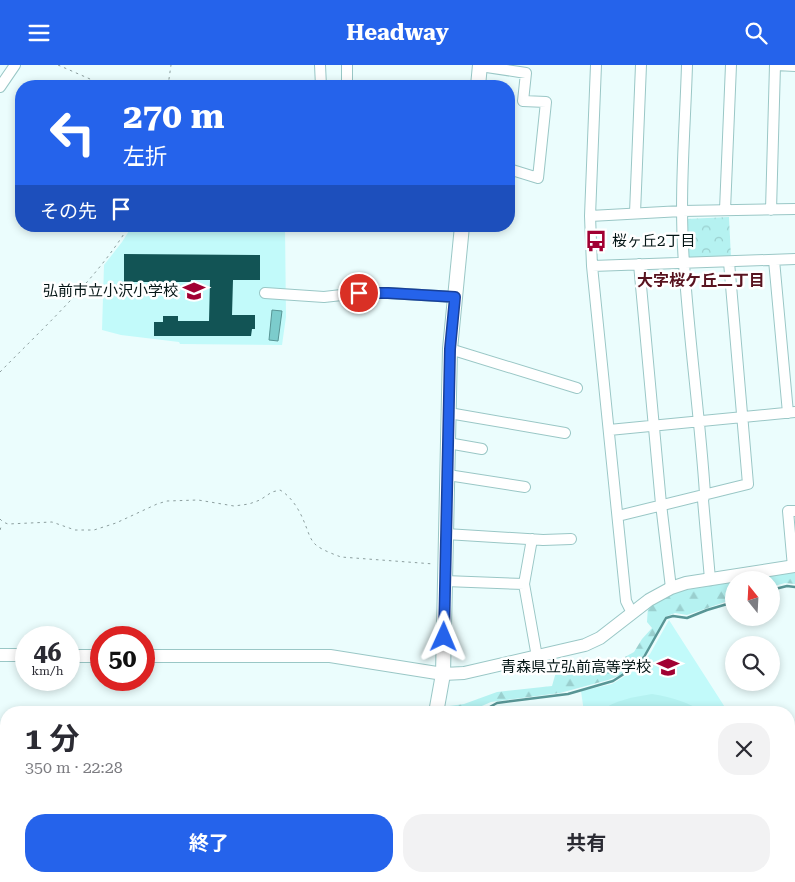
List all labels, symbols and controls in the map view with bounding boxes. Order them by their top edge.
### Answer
icon: menu [25,19,53,47]
icon: search [742,19,770,47]
text: Headway [346,20,449,45]
text: 270 m [123,96,224,137]
icon: left [40,100,105,165]
text: 左折 [123,144,167,169]
icon: arrive [107,195,135,223]
text: その先 [40,200,97,223]
bus stop icon: 桜ヶ丘2丁目 [583,228,609,254]
place label: 桜ヶ丘2丁目 [612,232,695,250]
district label: 大字桜ケ丘二丁目 [637,271,765,290]
pin [338,272,380,314]
school or university icon: 弘前市立小沢小学校 [181,278,207,304]
icon: arrive [345,279,373,307]
place label: 弘前市立小沢小学校 [43,282,178,300]
north arrow [725,571,780,626]
map controls [725,571,780,691]
position arrow [417,610,469,662]
speed limit sign: 50 [90,626,155,691]
button: search [725,636,780,691]
text: 46 [33,638,62,667]
school or university icon: 青森県立弘前高等学校 [655,654,681,680]
place label: 青森県立弘前高等学校 [501,658,651,676]
text: km/h [31,664,64,678]
text: 1 分 [25,721,79,756]
button: close [718,723,770,775]
text: 350 m · 22:28 [25,758,123,777]
button: 終了 [25,814,393,872]
button: 共有 [403,814,770,872]

